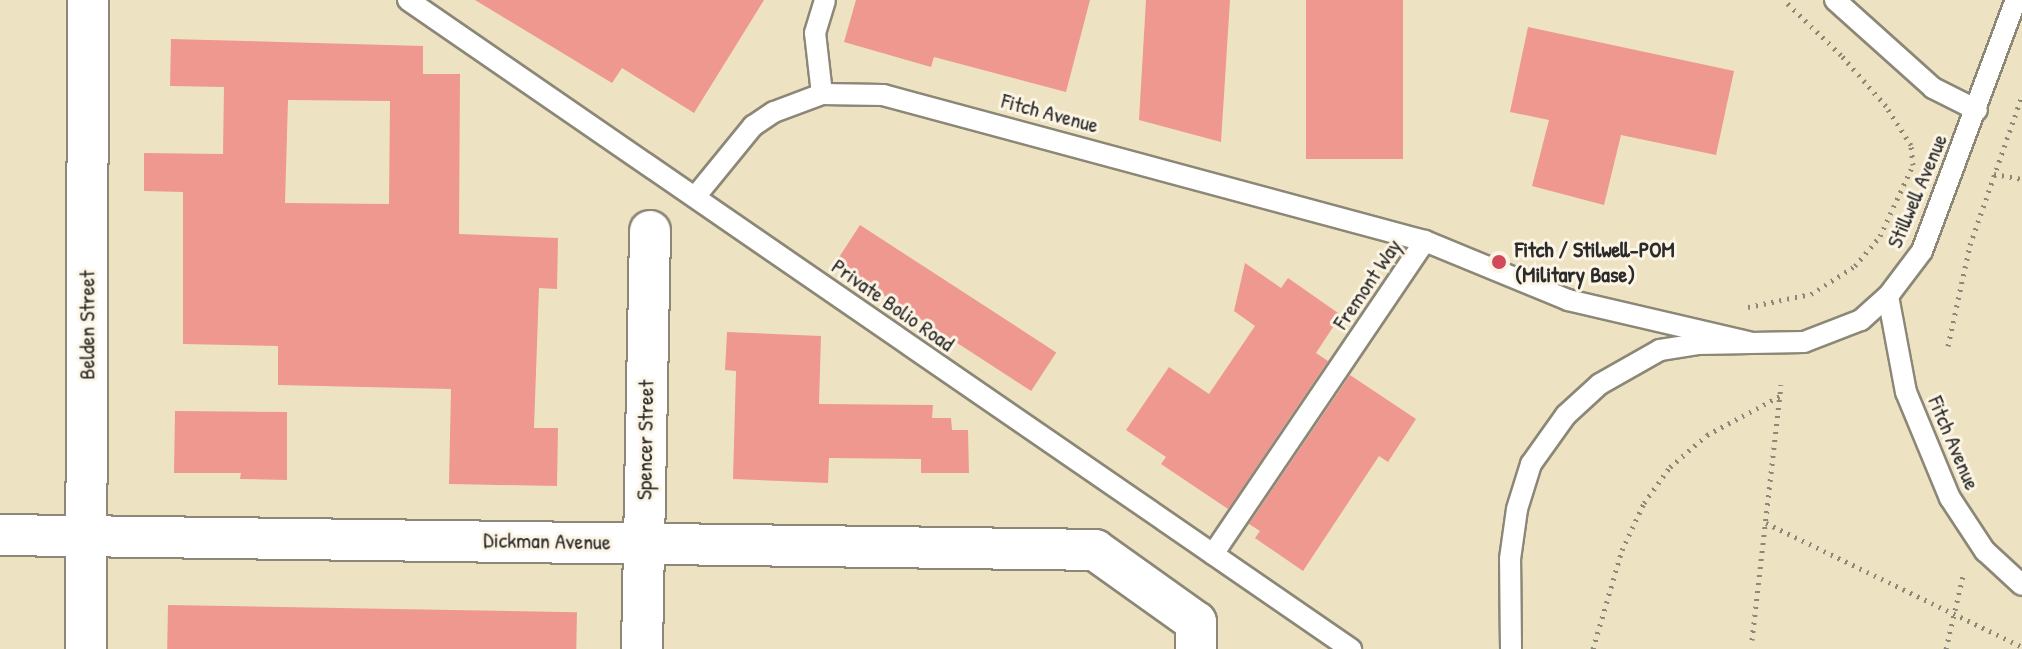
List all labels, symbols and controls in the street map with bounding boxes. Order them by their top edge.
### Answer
street label: Fitch Avenue [999,87,1101,139]
street label: Stillwell Avenue [1881,130,1953,252]
street label: Fremont Way [1327,234,1407,334]
place label: Fitch / Stilwell-POM (Military Base) [1515,236,1675,288]
street label: Private Bolio Road [827,253,959,357]
marker: Fitch / Stilwell-POM (Military Base) [1490,253,1508,271]
street label: Belden Street [74,270,100,380]
street label: Spencer Street [631,380,659,500]
street label: Fitch Avenue [1922,392,1986,494]
street label: Dickman Avenue [483,527,611,555]

